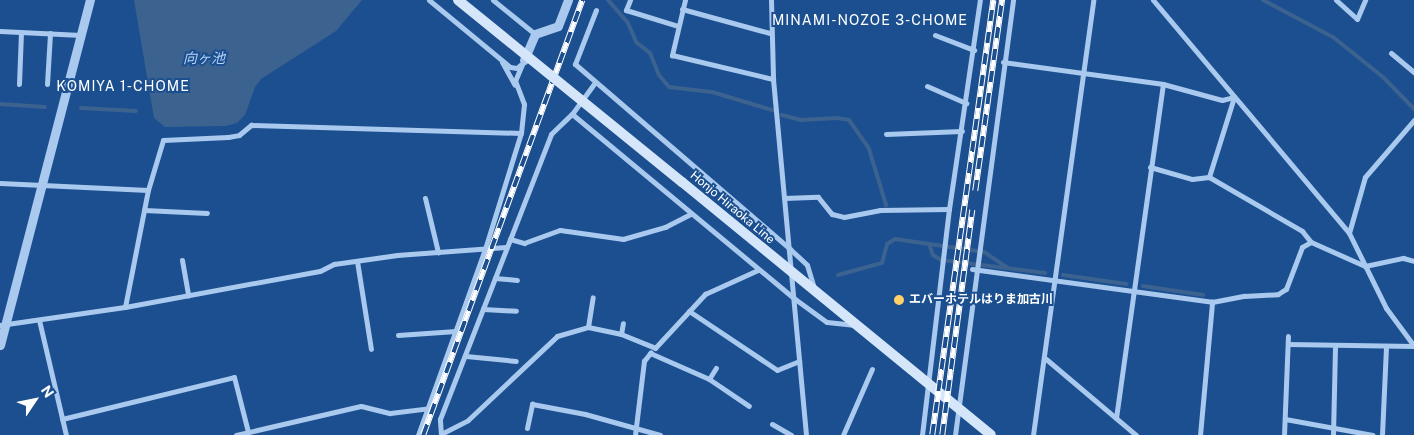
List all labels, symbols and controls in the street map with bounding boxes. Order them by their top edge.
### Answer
district label: MINAMI-NOZOE 3-CHOME [769,12,971,28]
water label: 向ヶ池 [183,50,225,66]
district label: KOMIYA 1-CHOME [54,78,192,94]
street label: Honjo Hiraoka Line [687,169,777,247]
place label: エバーホテルはりま加古川 [909,293,1053,307]
marker: エバーホテルはりま加古川 [893,294,905,306]
north arrow [10,375,60,425]
text: N [38,383,57,401]

